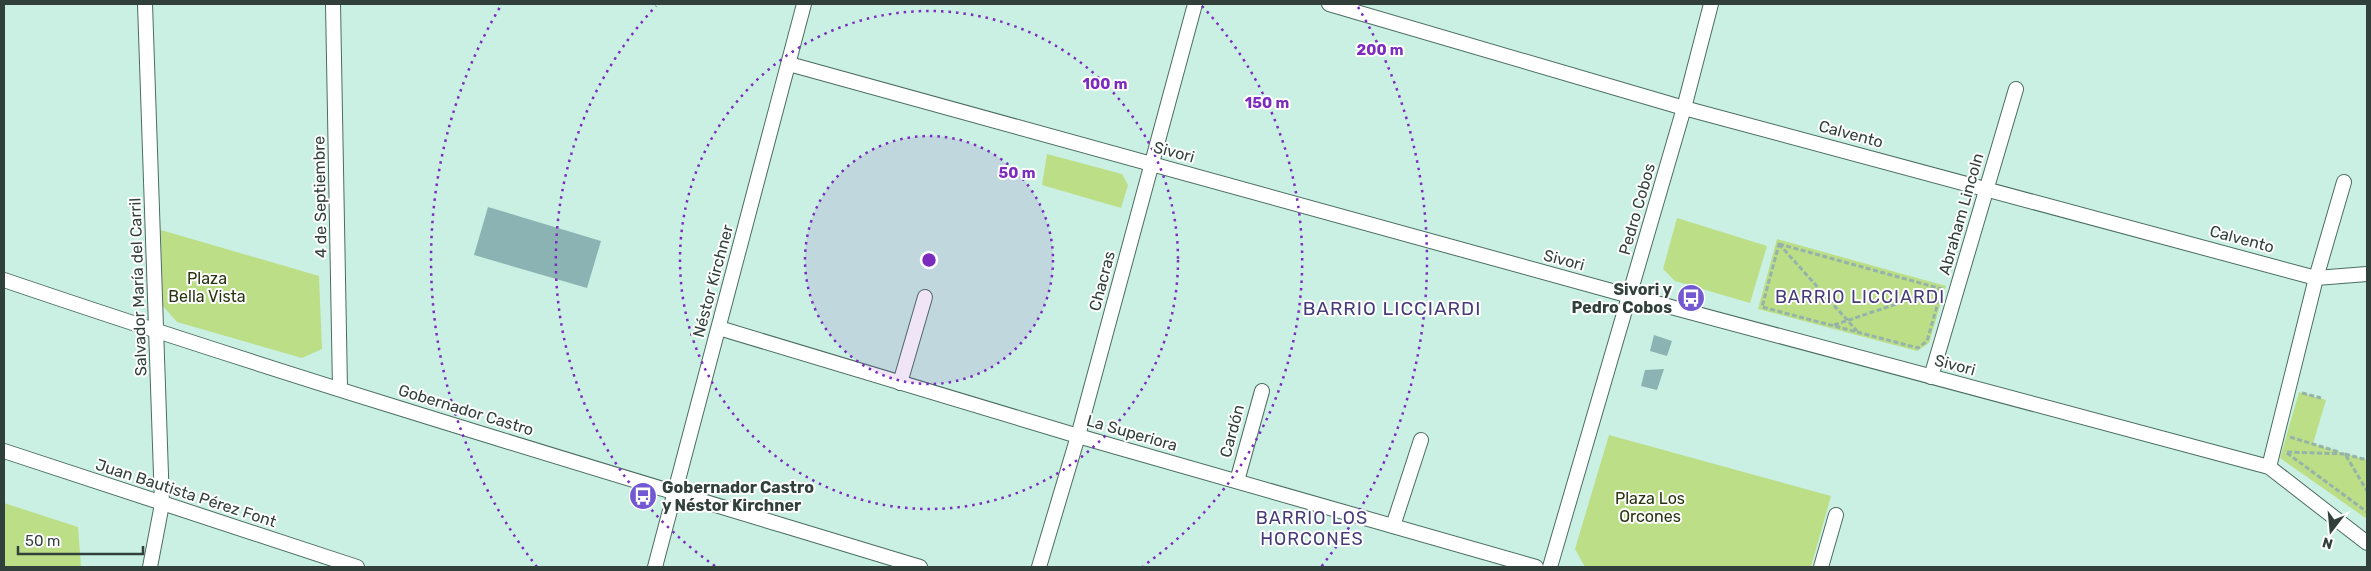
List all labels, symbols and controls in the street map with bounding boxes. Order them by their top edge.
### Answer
text: 200 m [1356,41,1404,59]
text: 100 m [1083,75,1127,93]
text: 150 m [1245,94,1289,112]
street label: Calvento [1817,116,1885,152]
street label: 4 de Septiembre [309,136,331,258]
street label: Sivori [1151,137,1197,167]
street label: Abraham Lincoln [1935,151,1987,277]
street label: Pedro Cobos [1615,161,1659,257]
text: 50 m [999,164,1035,182]
street label: Salvador María del Carril [125,198,151,376]
street label: Calvento [2208,221,2276,257]
street label: Néstor Kirchner [689,223,737,339]
street label: Sivori [1541,245,1587,275]
street label: Chacras [1085,249,1119,313]
centre of rings [920,251,938,269]
park label: Plaza Bella Vista [168,269,246,306]
place label: Sivori y Pedro Cobos [1572,280,1672,317]
bus stop icon: Sivori y Pedro Cobos [1676,283,1706,313]
district label: BARRIO LICCIARDI [1775,286,1945,308]
district label: BARRIO LICCIARDI [1303,297,1481,320]
street label: Sivori [1932,350,1978,380]
street label: Gobernador Castro [396,380,536,440]
street label: Cardón [1216,403,1248,459]
street label: La Superiora [1084,411,1180,455]
street label: Juan Bautista Pérez Font [93,455,279,531]
place label: Gobernador Castro y Néstor Kirchner [662,478,814,515]
bus stop icon: Gobernador Castro y Néstor Kirchner [628,481,658,511]
park label: Plaza Los Orcones [1615,489,1685,526]
north arrow [2306,506,2356,556]
district label: BARRIO LOS HORCONES [1256,507,1368,550]
scale bar [18,524,142,556]
text: 50 m [25,532,60,550]
text: N [2320,533,2335,553]

